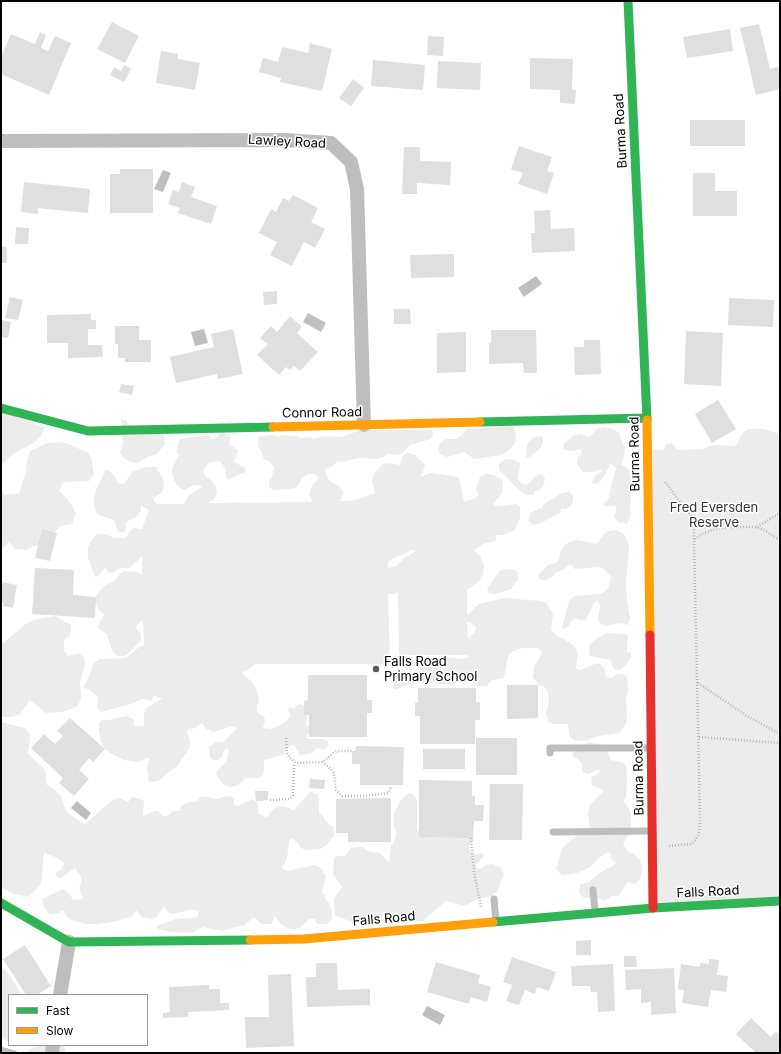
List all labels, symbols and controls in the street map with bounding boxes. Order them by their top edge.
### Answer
street label: Burma Road [611,93,631,169]
street label: Lawley Road [248,132,326,152]
street label: Connor Road [282,404,362,422]
street label: Burma Road [627,416,643,492]
park label: Fred Eversden Reserve [670,500,758,531]
place label: Falls Road Primary School [384,654,477,685]
marker: Falls Road Primary School [371,664,381,674]
street label: Burma Road [631,740,647,816]
street label: Falls Road [676,883,740,901]
street label: Falls Road [352,908,416,930]
legend [8,994,148,1046]
text: Fast [46,1003,70,1018]
text: Slow [46,1023,73,1038]

